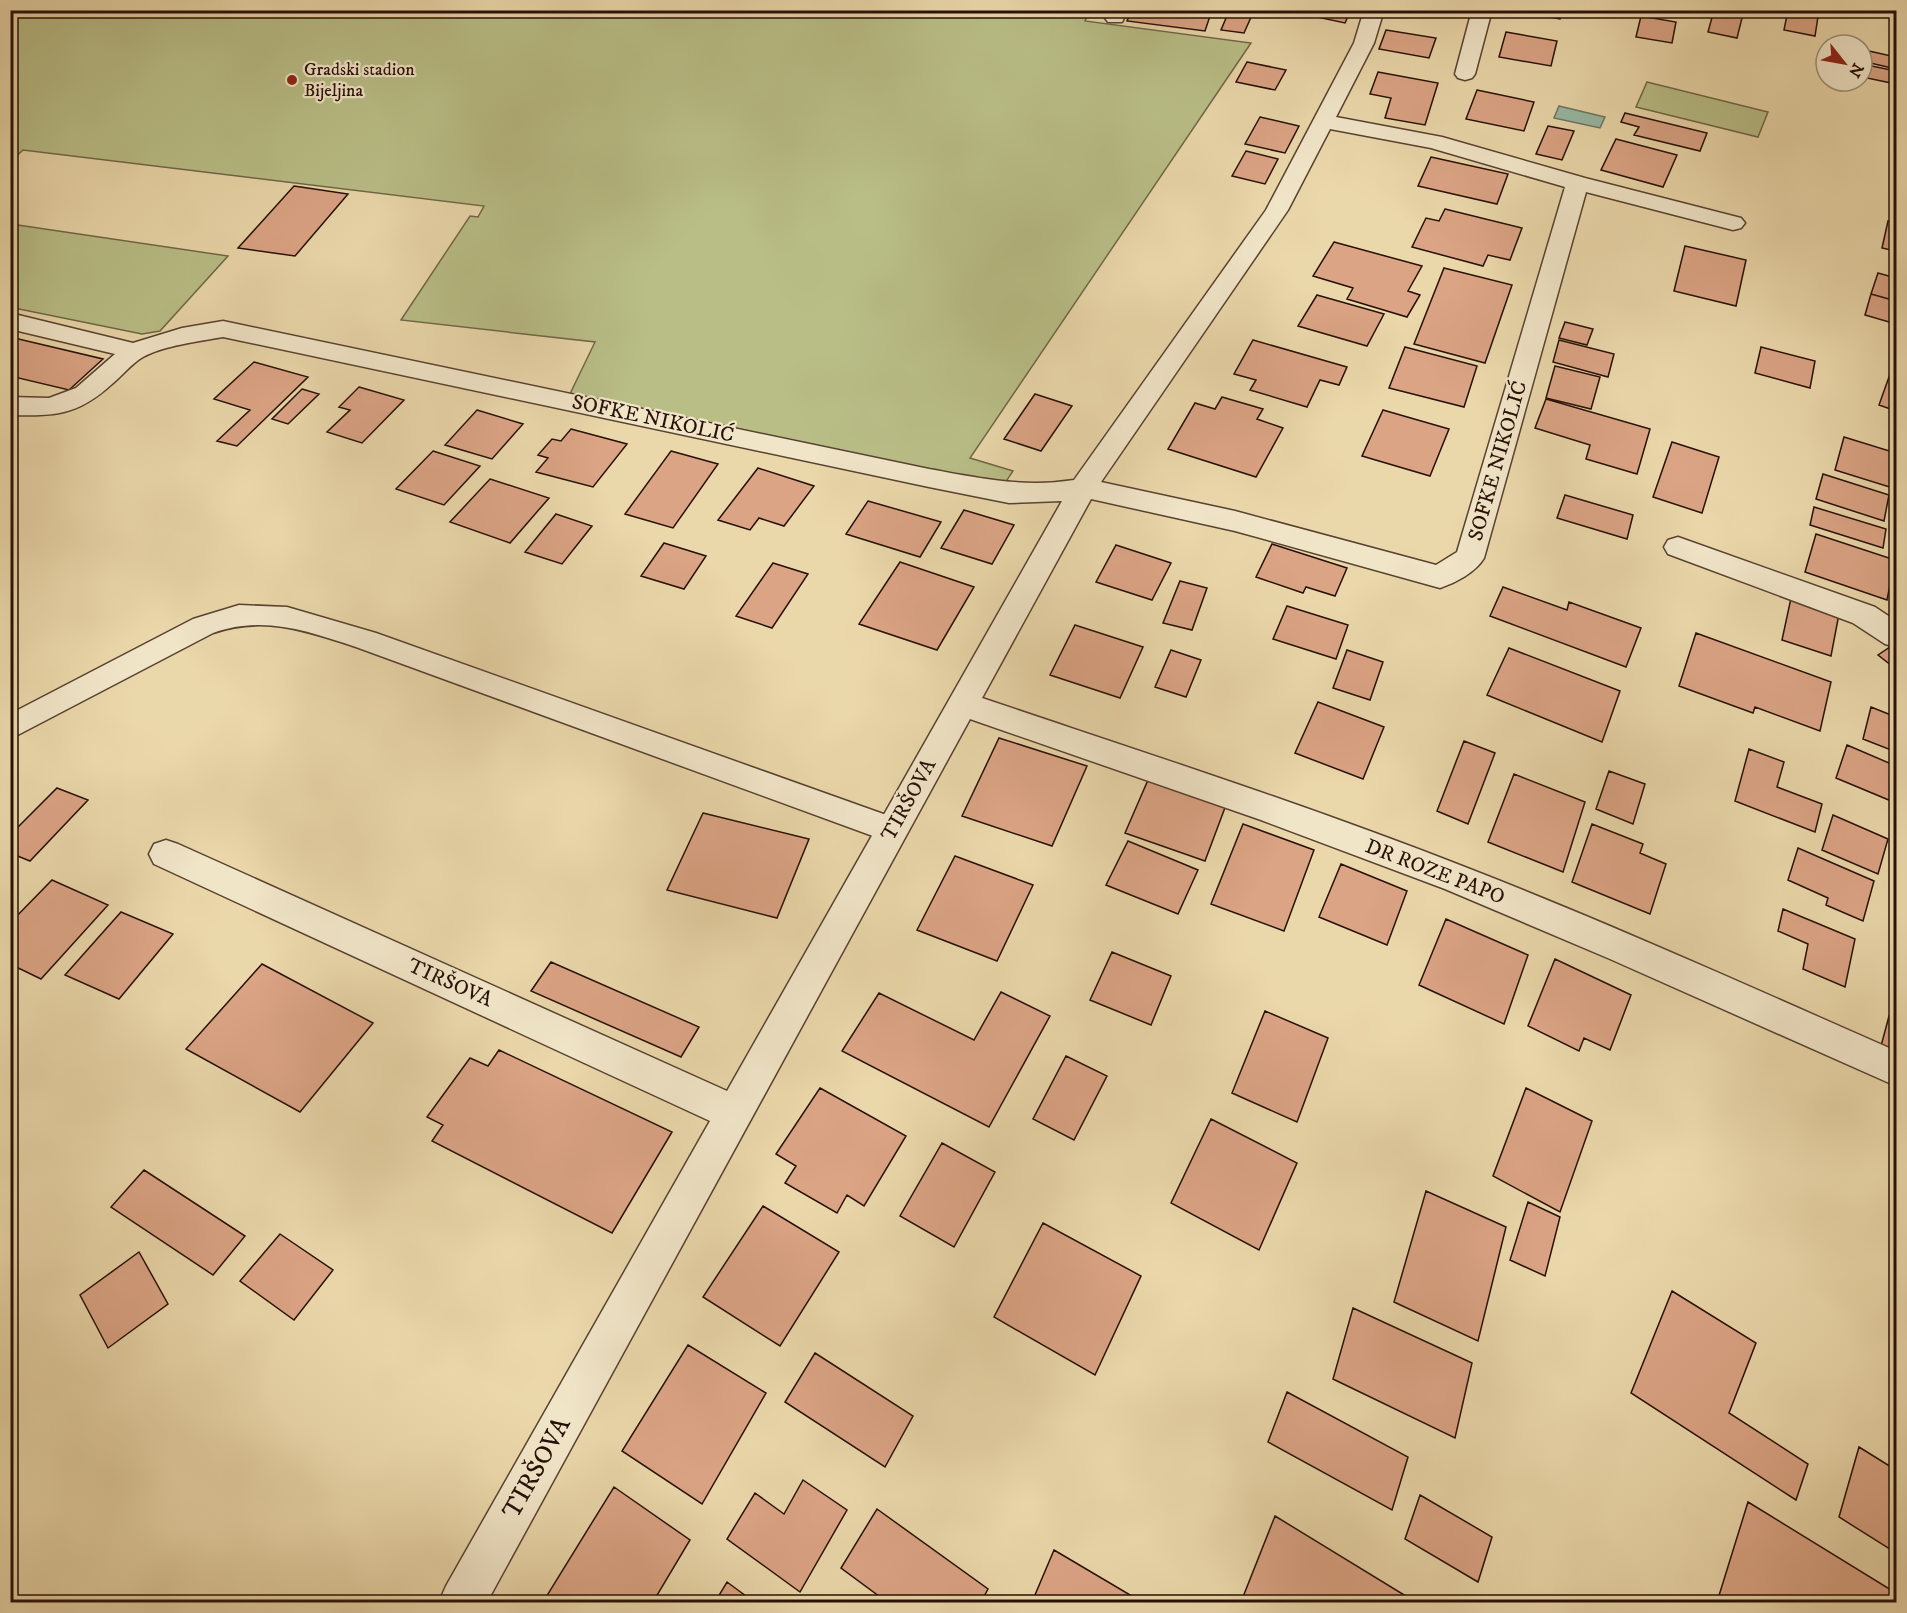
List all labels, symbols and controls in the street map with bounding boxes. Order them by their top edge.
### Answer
north arrow [1814,33,1874,93]
place label: Gradski stadion Bijeljina [304,59,415,102]
text: N [1844,59,1868,81]
marker: Gradski stadion Bijeljina [285,73,299,87]
street label: SOFKE NIKOLIĆ [1461,378,1533,544]
street label: SOFKE NIKOLIĆ [570,387,737,449]
street label: TIRŠOVA [874,753,942,846]
street label: DR ROZE PAPO [1361,833,1509,911]
street label: TIRŠOVA [404,951,498,1013]
street label: TIRŠOVA [495,1410,579,1525]

